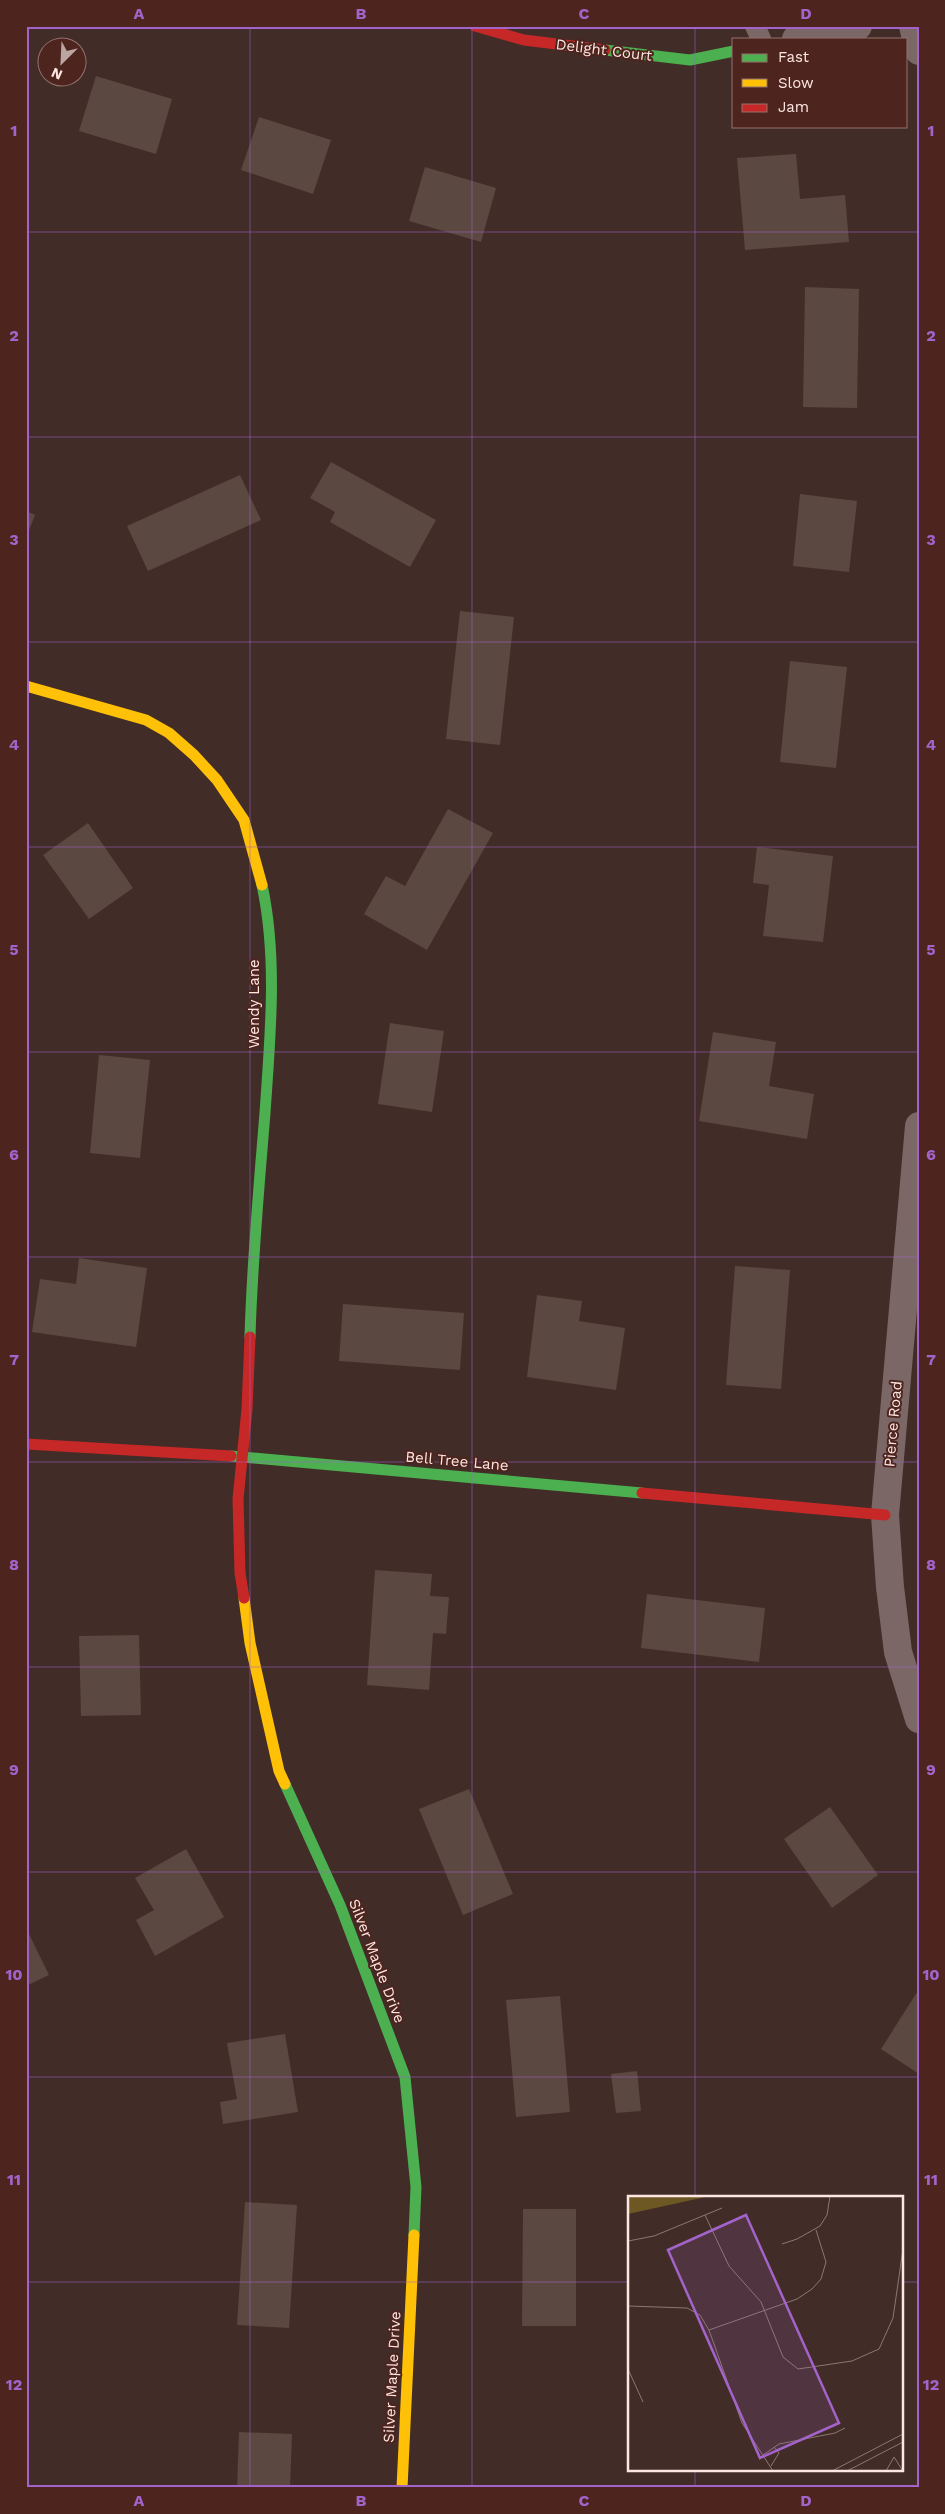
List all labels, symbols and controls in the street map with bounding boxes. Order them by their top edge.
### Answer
text: A [134,4,145,23]
text: B [356,4,367,23]
text: C [579,4,590,23]
text: D [800,4,812,23]
street label: Delight Court [555,35,654,65]
north arrow [38,38,88,88]
legend [732,38,908,128]
text: Fast [778,48,810,66]
text: N [49,64,65,83]
text: Slow [778,74,814,92]
text: Jam [778,98,809,116]
text: 1 [11,121,17,140]
text: 1 [928,121,934,140]
text: 2 [9,326,19,345]
text: 2 [926,326,936,345]
text: 3 [9,530,19,549]
text: 3 [926,530,936,549]
text: 4 [9,735,19,754]
text: 4 [926,735,936,754]
text: 5 [9,940,19,959]
text: 5 [926,940,936,959]
street label: Wendy Lane [245,959,263,1049]
text: 6 [9,1145,19,1164]
text: 6 [926,1145,936,1164]
text: 7 [9,1350,19,1369]
text: 7 [926,1350,936,1369]
street label: Pierce Road [880,1380,906,1468]
street label: Bell Tree Lane [405,1448,509,1474]
text: 8 [9,1555,19,1574]
text: 8 [926,1555,936,1574]
text: 9 [9,1760,19,1779]
text: 9 [926,1760,936,1779]
street label: Silver Maple Drive [345,1896,409,2026]
text: 10 [5,1965,23,1984]
text: 10 [922,1965,940,1984]
text: 11 [7,2170,21,2189]
text: 11 [924,2170,938,2189]
inset map [628,2196,902,2472]
street label: Silver Maple Drive [380,2311,404,2443]
text: 12 [6,2375,22,2394]
text: 12 [923,2375,939,2394]
text: A [134,2491,145,2510]
text: B [356,2491,367,2510]
text: C [579,2491,590,2510]
text: D [800,2491,812,2510]

